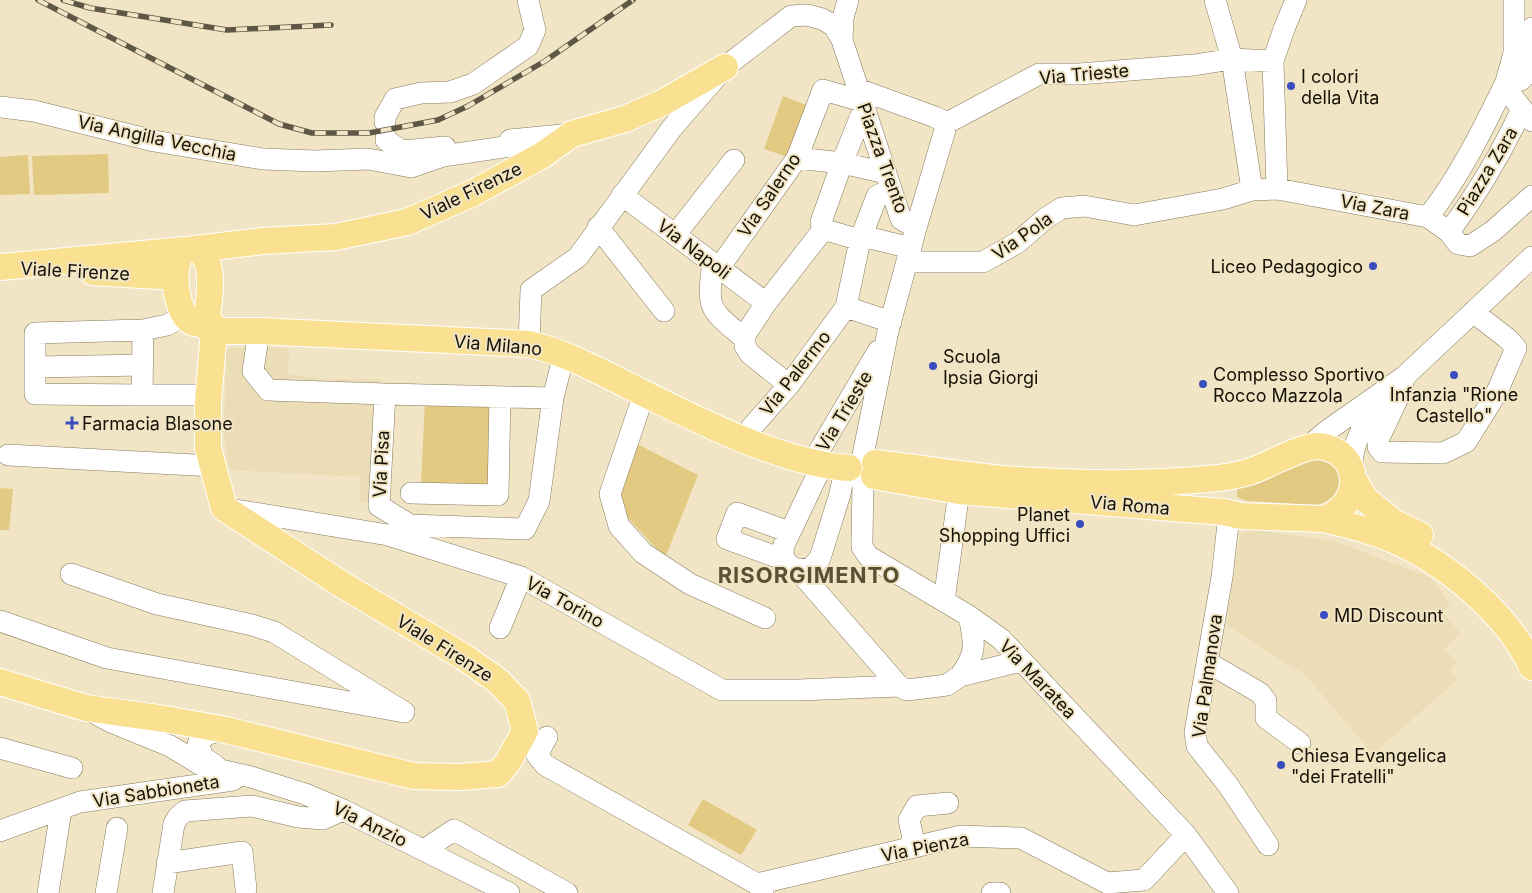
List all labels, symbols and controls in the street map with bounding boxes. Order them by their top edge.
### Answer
street label: Via Trieste [1038,60,1130,88]
place label: I colori della Vita [1301,66,1379,108]
marker: I colori della Vita [1285,80,1297,92]
street label: Piazza Trento [853,100,913,216]
street label: Via Angilla Vecchia [76,111,238,165]
street label: Piazza Zara [1452,123,1522,219]
street label: Via Salerno [733,149,805,241]
street label: Viale Firenze [417,158,525,224]
street label: Via Zara [1339,190,1411,224]
street label: Via Pola [988,208,1056,264]
street label: Via Napoli [653,215,735,283]
place label: Liceo Pedagogico [1211,256,1363,277]
street label: Viale Firenze [20,258,130,284]
marker: Liceo Pedagogico [1367,260,1379,272]
street label: Via Palermo [755,326,835,420]
street label: Via Milano [453,331,543,359]
place label: Scuola Ipsia Giorgi [943,346,1038,388]
marker: Scuola Ipsia Giorgi [927,360,939,372]
place label: Complesso Sportivo Rocco Mazzola [1213,364,1385,406]
street label: Via Trieste [812,367,876,455]
marker: Infanzia "Rione Castello" [1448,369,1460,381]
marker: Complesso Sportivo Rocco Mazzola [1197,378,1209,390]
place label: Infanzia "Rione Castello" [1390,384,1518,426]
place label: Farmacia Blasone [82,413,233,434]
marker: Farmacia Blasone [66,417,78,429]
street label: Via Pisa [369,430,393,498]
street label: Via Roma [1089,491,1171,519]
place label: Planet Shopping Uffici [939,504,1070,546]
marker: Planet Shopping Uffici [1074,518,1086,530]
district label: RISORGIMENTO [718,562,900,588]
street label: Via Torino [522,572,608,632]
place label: MD Discount [1334,605,1444,626]
marker: MD Discount [1318,609,1330,621]
street label: Viale Firenze [393,610,497,686]
street label: Via Palmanova [1188,613,1226,739]
street label: Via Maratea [995,635,1081,723]
place label: Chiesa Evangelica "dei Fratelli" [1291,745,1447,787]
marker: Chiesa Evangelica "dei Fratelli" [1275,759,1287,771]
street label: Via Sabbioneta [91,771,221,811]
street label: Via Anzio [329,797,411,851]
street label: Via Pienza [879,828,971,866]

